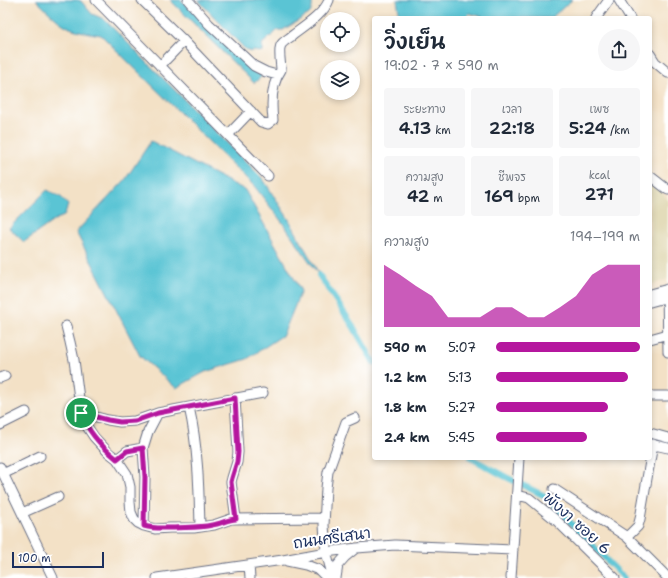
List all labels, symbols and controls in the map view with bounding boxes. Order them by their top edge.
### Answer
map controls [320,12,360,100]
button: locate [320,12,360,52]
text: วิ่งเย็น [384,27,446,56]
button: share [598,29,640,71]
text: 19:02 · 7 × 590 m [384,57,499,74]
button: layers [320,60,360,100]
text: ระยะทาง [404,102,446,117]
text: เวลา [502,102,522,117]
text: เพซ [590,102,609,117]
text: 4.13 [399,117,431,139]
text: 22:18 [489,117,535,139]
text: 5:24 [569,117,606,139]
text: km [431,123,451,138]
text: /km [606,123,630,138]
text: kcal [589,168,610,183]
text: ความสูง [406,170,444,185]
text: ชีพจร [498,170,526,185]
text: 271 [585,183,614,205]
text: 42 [407,185,429,207]
text: 169 [484,185,514,207]
text: m [429,191,443,206]
text: bpm [514,191,540,206]
text: 194–199 m [570,228,640,245]
text: ความสูง [384,233,429,250]
text: 590 m [384,339,426,356]
text: 5:07 [448,339,476,356]
text: 1.2 km [384,369,427,386]
text: 5:13 [448,369,472,386]
pin [64,396,98,430]
text: 1.8 km [384,399,427,416]
text: 5:27 [448,399,476,416]
icon: arrive [70,402,92,424]
text: 2.4 km [384,429,430,446]
text: 5:45 [448,429,475,446]
street label: พังงา ซอย 6 [539,487,615,559]
street label: ถนนศรีเสนา [292,523,372,553]
scale bar [12,550,104,569]
text: 100 m [18,551,51,566]

